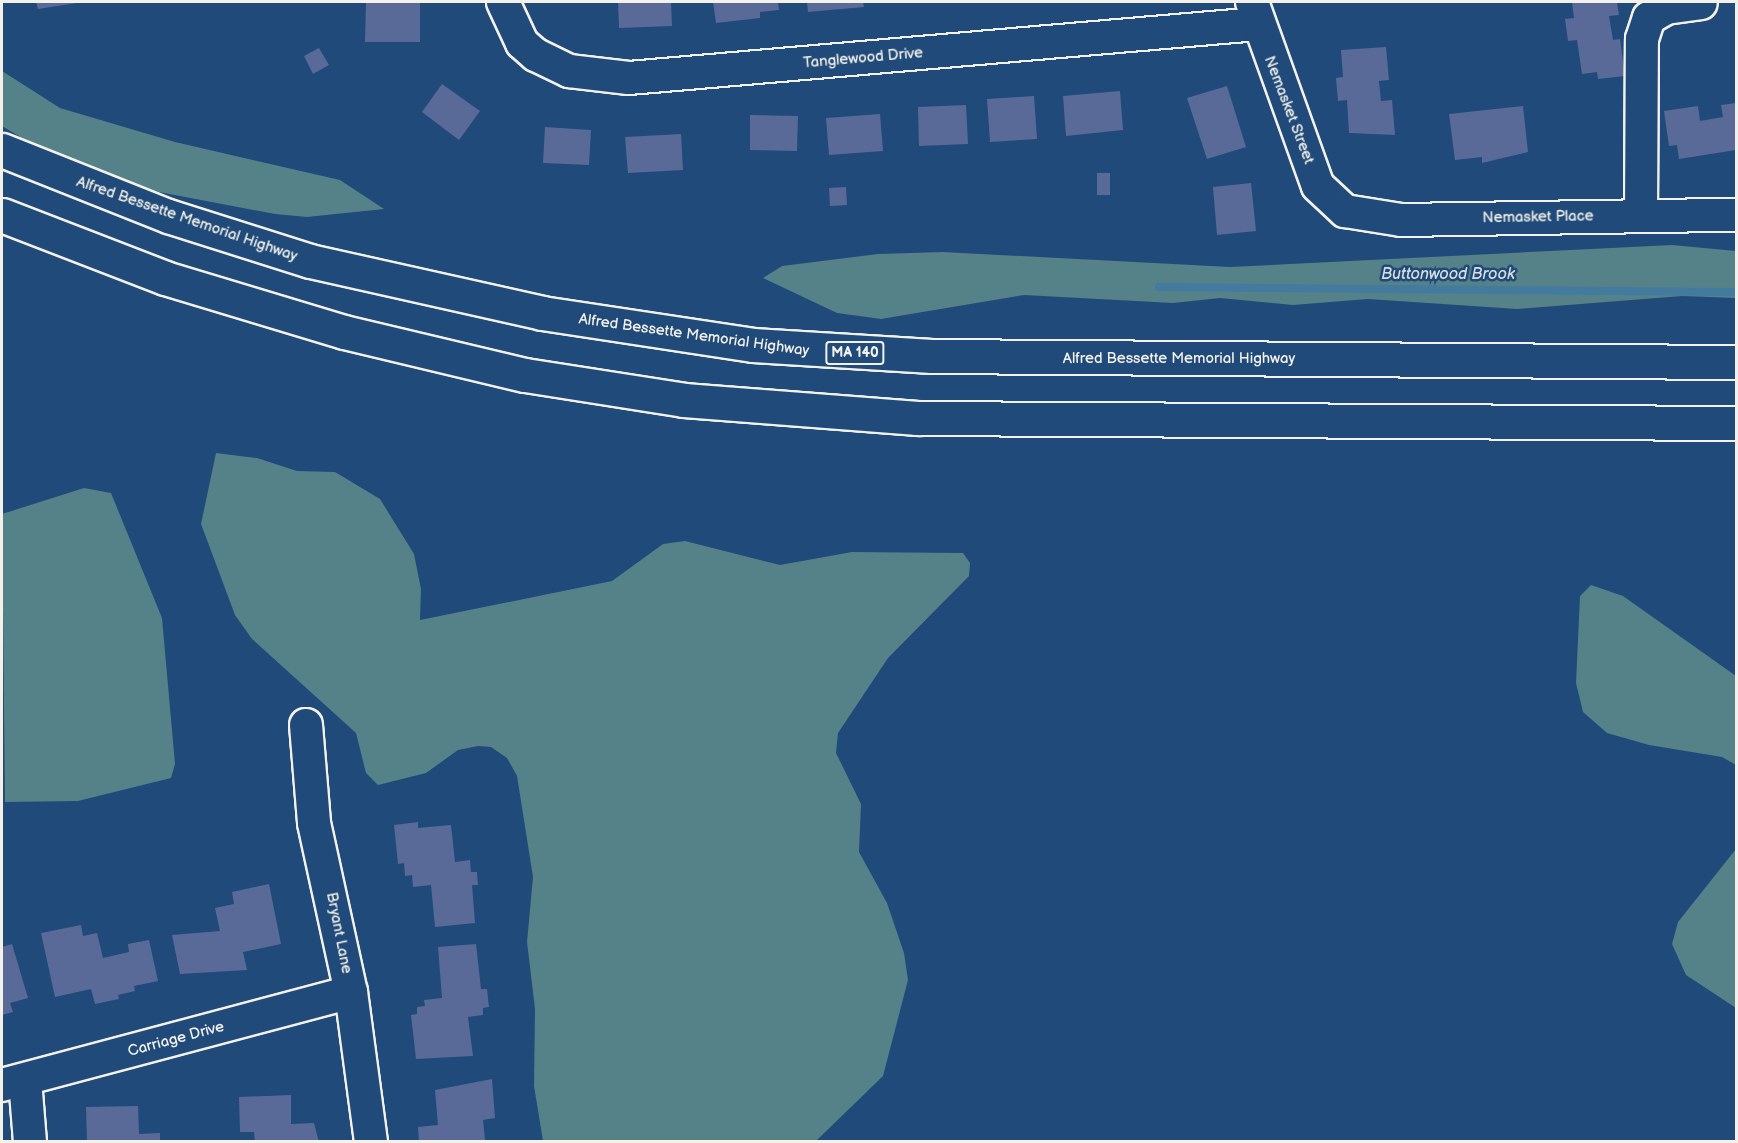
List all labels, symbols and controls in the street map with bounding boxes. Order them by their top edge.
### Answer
street label: Tanglewood Drive [802,44,924,72]
street label: Nemasket Street [1260,53,1318,167]
street label: Alfred Bessette Memorial Highway [74,173,300,265]
street label: Nemasket Place [1482,207,1594,227]
water label: Buttonwood Brook [1381,265,1515,285]
street label: Alfred Bessette Memorial Highway [578,310,810,360]
road number: MA 140 [825,342,885,364]
street label: Alfred Bessette Memorial Highway [1063,350,1295,368]
street label: Bryant Lane [322,891,356,975]
street label: Carriage Drive [126,1018,226,1060]

